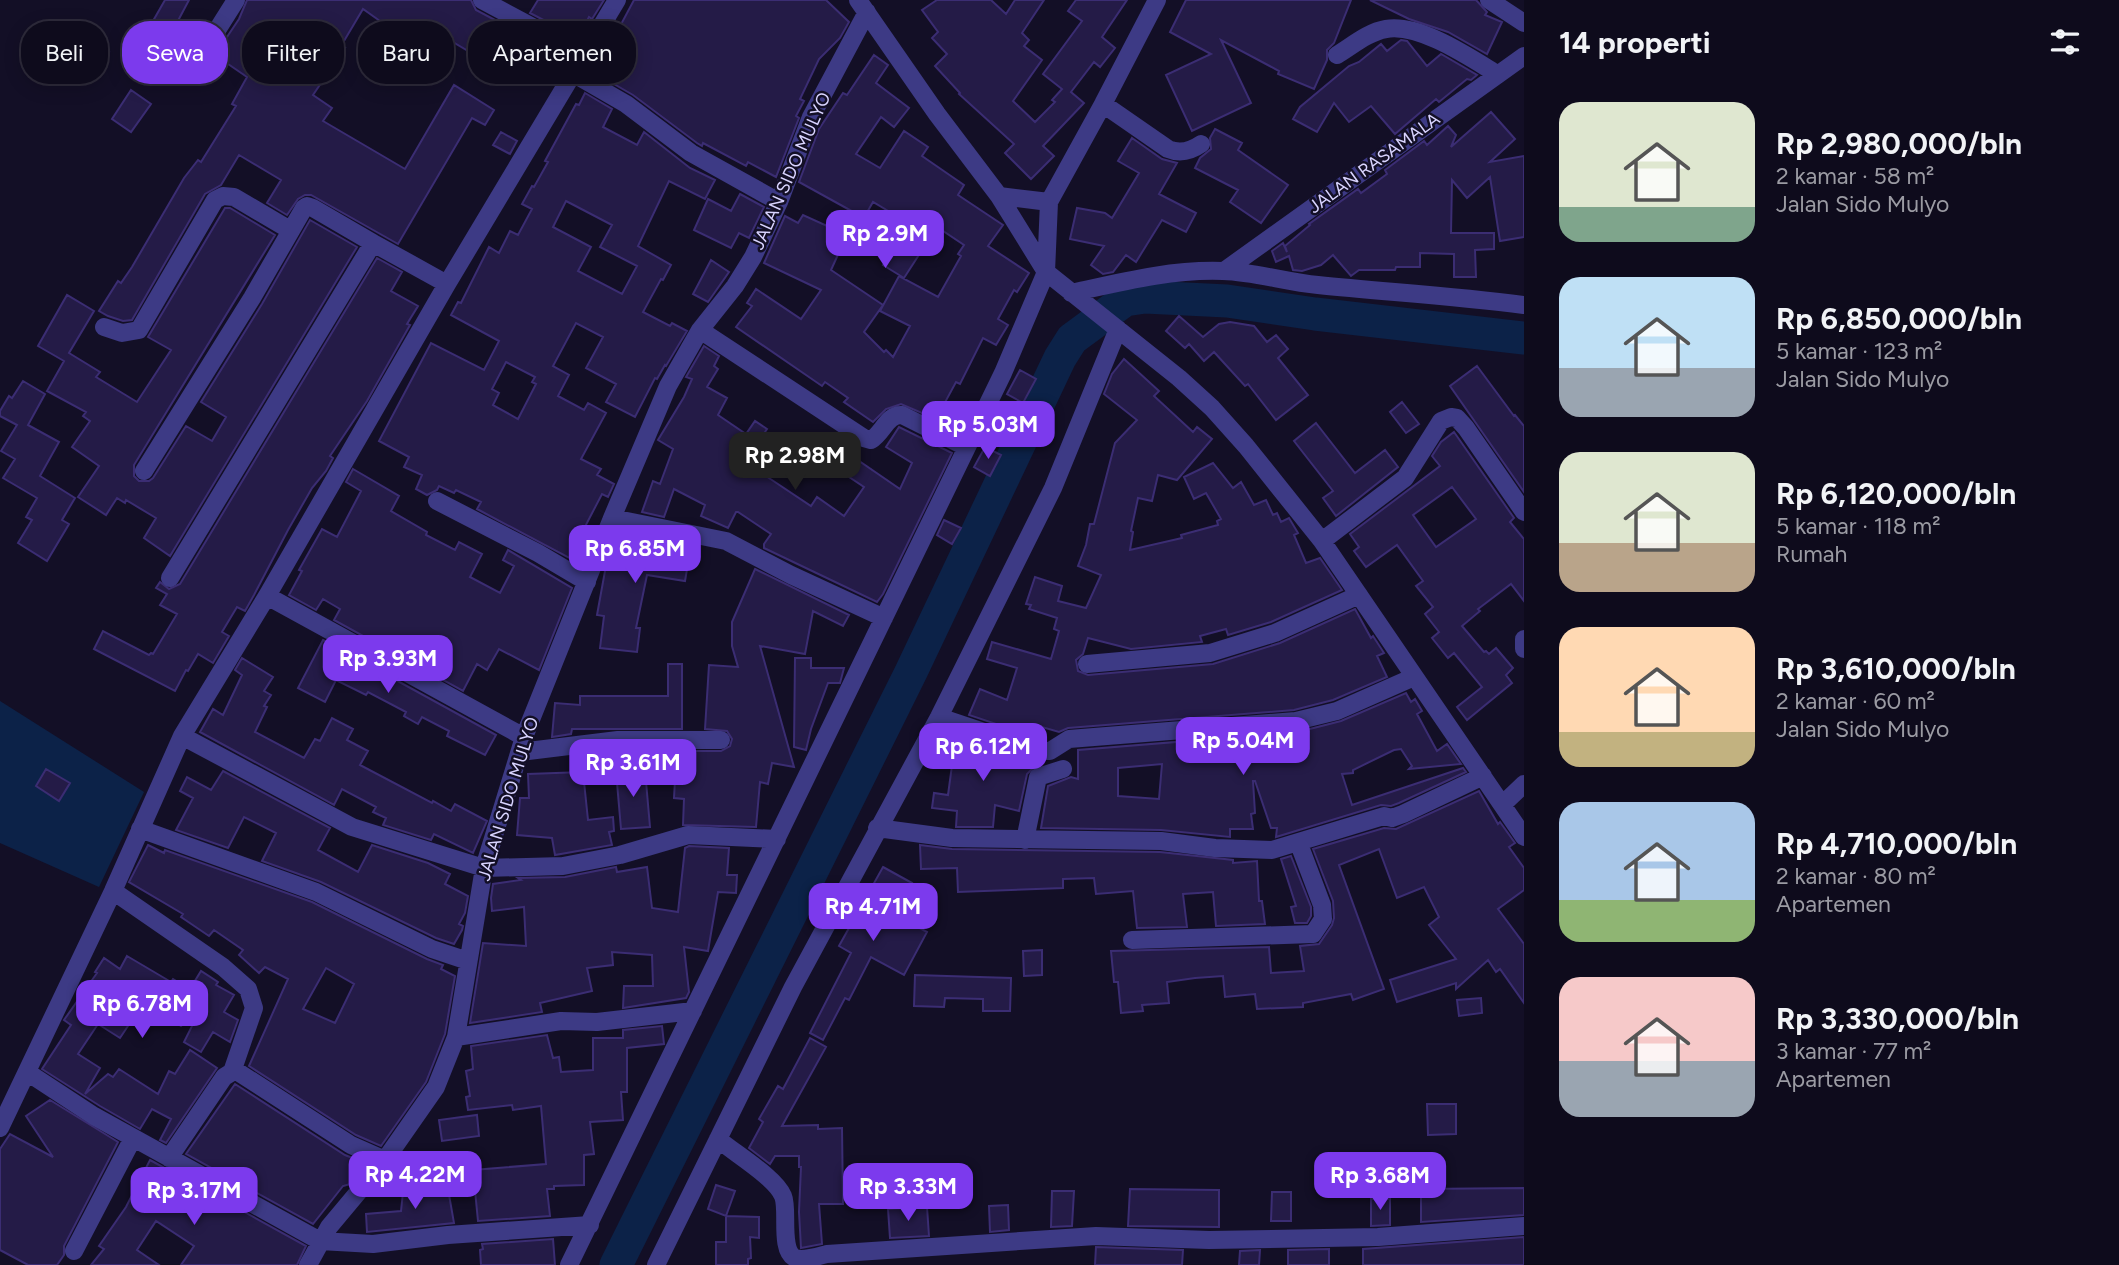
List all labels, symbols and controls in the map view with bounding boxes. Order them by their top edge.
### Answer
chip: Beli [21,21,108,84]
chip: Sewa [122,21,228,84]
chip: Filter [242,21,344,84]
chip: Baru [358,21,454,84]
chip: Apartemen [468,21,636,84]
icon: filters [2046,23,2084,61]
text: 14 properti [1559,24,1711,61]
street label: JALAN SIDO MULYO [746,89,836,253]
street label: JALAN RASAMALA [1304,108,1444,218]
text: Rp 2,980,000/bln [1776,125,2022,162]
icon: home [1615,130,1699,214]
text: 2 kamar · 58 m² [1776,162,1934,190]
text: Jalan Sido Mulyo [1776,190,1949,218]
pin: Rp 2.9M [820,210,950,270]
text: Rp 2.9M [842,219,928,247]
text: Rp 6,850,000/bln [1776,300,2022,337]
icon: home [1615,305,1699,389]
text: 5 kamar · 123 m² [1776,337,1942,365]
text: Jalan Sido Mulyo [1776,365,1949,393]
pin: Rp 5.03M [916,402,1060,461]
text: Rp 5.03M [938,410,1038,438]
pin: Rp 2.98M [723,433,867,492]
text: Rp 2.98M [745,441,845,469]
text: Rp 6,120,000/bln [1776,475,2016,512]
icon: home [1615,480,1699,564]
text: 5 kamar · 118 m² [1776,512,1941,540]
pin: Rp 6.85M [563,526,707,585]
text: Rp 6.85M [585,534,685,562]
text: Rumah [1776,540,1847,568]
pin: Rp 3.93M [316,636,460,695]
text: Rp 3.93M [339,644,437,672]
text: Rp 3,610,000/bln [1776,650,2016,687]
icon: home [1615,655,1699,739]
text: 2 kamar · 60 m² [1776,687,1935,715]
street label: JALAN SIDO MULYO [473,714,543,884]
text: Jalan Sido Mulyo [1776,715,1949,743]
pin: Rp 5.04M [1171,718,1315,777]
pin: Rp 6.12M [911,724,1055,783]
text: Rp 5.04M [1192,726,1294,754]
text: Rp 6.12M [935,732,1031,760]
pin: Rp 3.61M [561,740,705,799]
text: Rp 3.61M [585,748,681,776]
text: Rp 4,710,000/bln [1776,825,2017,862]
icon: home [1615,830,1699,914]
text: 2 kamar · 80 m² [1776,862,1936,890]
pin: Rp 4.71M [801,884,945,943]
text: Apartemen [1776,890,1891,918]
text: Rp 4.71M [825,892,921,920]
pin: Rp 6.78M [70,981,214,1040]
text: Rp 6.78M [92,989,192,1017]
text: Rp 3,330,000/bln [1776,1000,2019,1037]
icon: home [1615,1005,1699,1089]
text: 3 kamar · 77 m² [1776,1037,1931,1065]
text: Apartemen [1776,1065,1891,1093]
pin: Rp 4.22M [343,1152,487,1211]
pin: Rp 3.68M [1308,1152,1452,1212]
text: Rp 4.22M [365,1160,465,1188]
text: Rp 3.68M [1330,1161,1430,1189]
pin: Rp 3.33M [836,1164,980,1223]
pin: Rp 3.17M [122,1168,266,1227]
text: Rp 3.33M [859,1172,957,1200]
text: Rp 3.17M [147,1176,241,1204]

